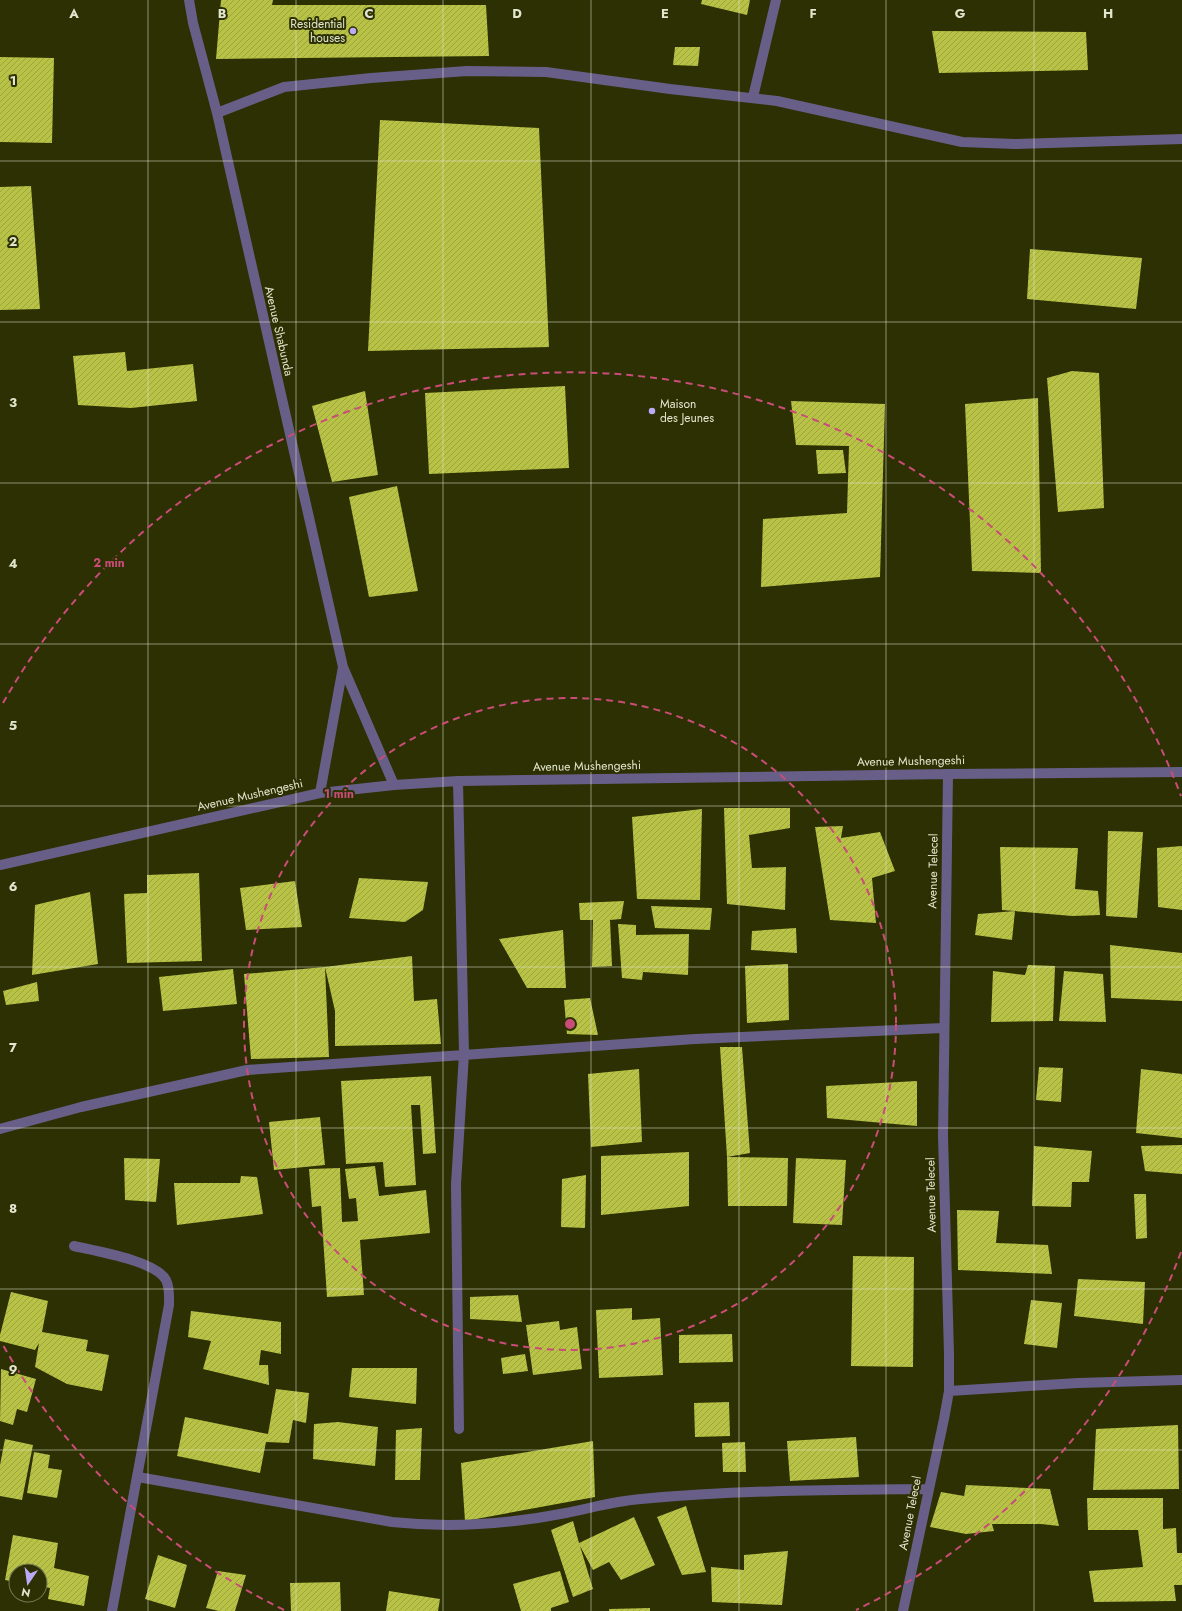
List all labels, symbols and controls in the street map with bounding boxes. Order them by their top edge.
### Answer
text: A [68,4,79,23]
text: B [218,4,227,23]
text: C [364,4,374,23]
text: D [512,4,522,23]
text: E [661,4,669,23]
text: F [809,4,817,23]
text: G [955,4,966,23]
text: H [1103,4,1113,23]
place label: Residential houses [290,15,345,47]
marker: Residential houses [348,26,358,36]
text: 1 [10,71,16,90]
text: 2 [9,232,17,251]
street label: Avenue Shabunda [260,284,298,378]
text: 3 [9,393,17,412]
place label: Maison des Jeunes [660,395,714,427]
marker: Maison des Jeunes [647,406,657,416]
text: 4 [8,554,18,573]
text: 2 min [93,554,125,572]
text: 5 [9,716,17,735]
street label: Avenue Mushengeshi [857,751,965,771]
street label: Avenue Mushengeshi [533,756,641,776]
street label: Avenue Mushengeshi [195,774,305,816]
text: 1 min [324,785,354,803]
street label: Avenue Telecel [923,833,943,909]
text: 6 [9,877,18,896]
centre of rings [563,1017,577,1031]
text: 7 [9,1038,17,1057]
street label: Avenue Telecel [921,1157,941,1233]
text: 8 [9,1199,17,1218]
text: 9 [9,1360,18,1379]
street label: Avenue Telecel [894,1474,926,1552]
north arrow [8,1563,48,1603]
text: N [20,1584,32,1602]

